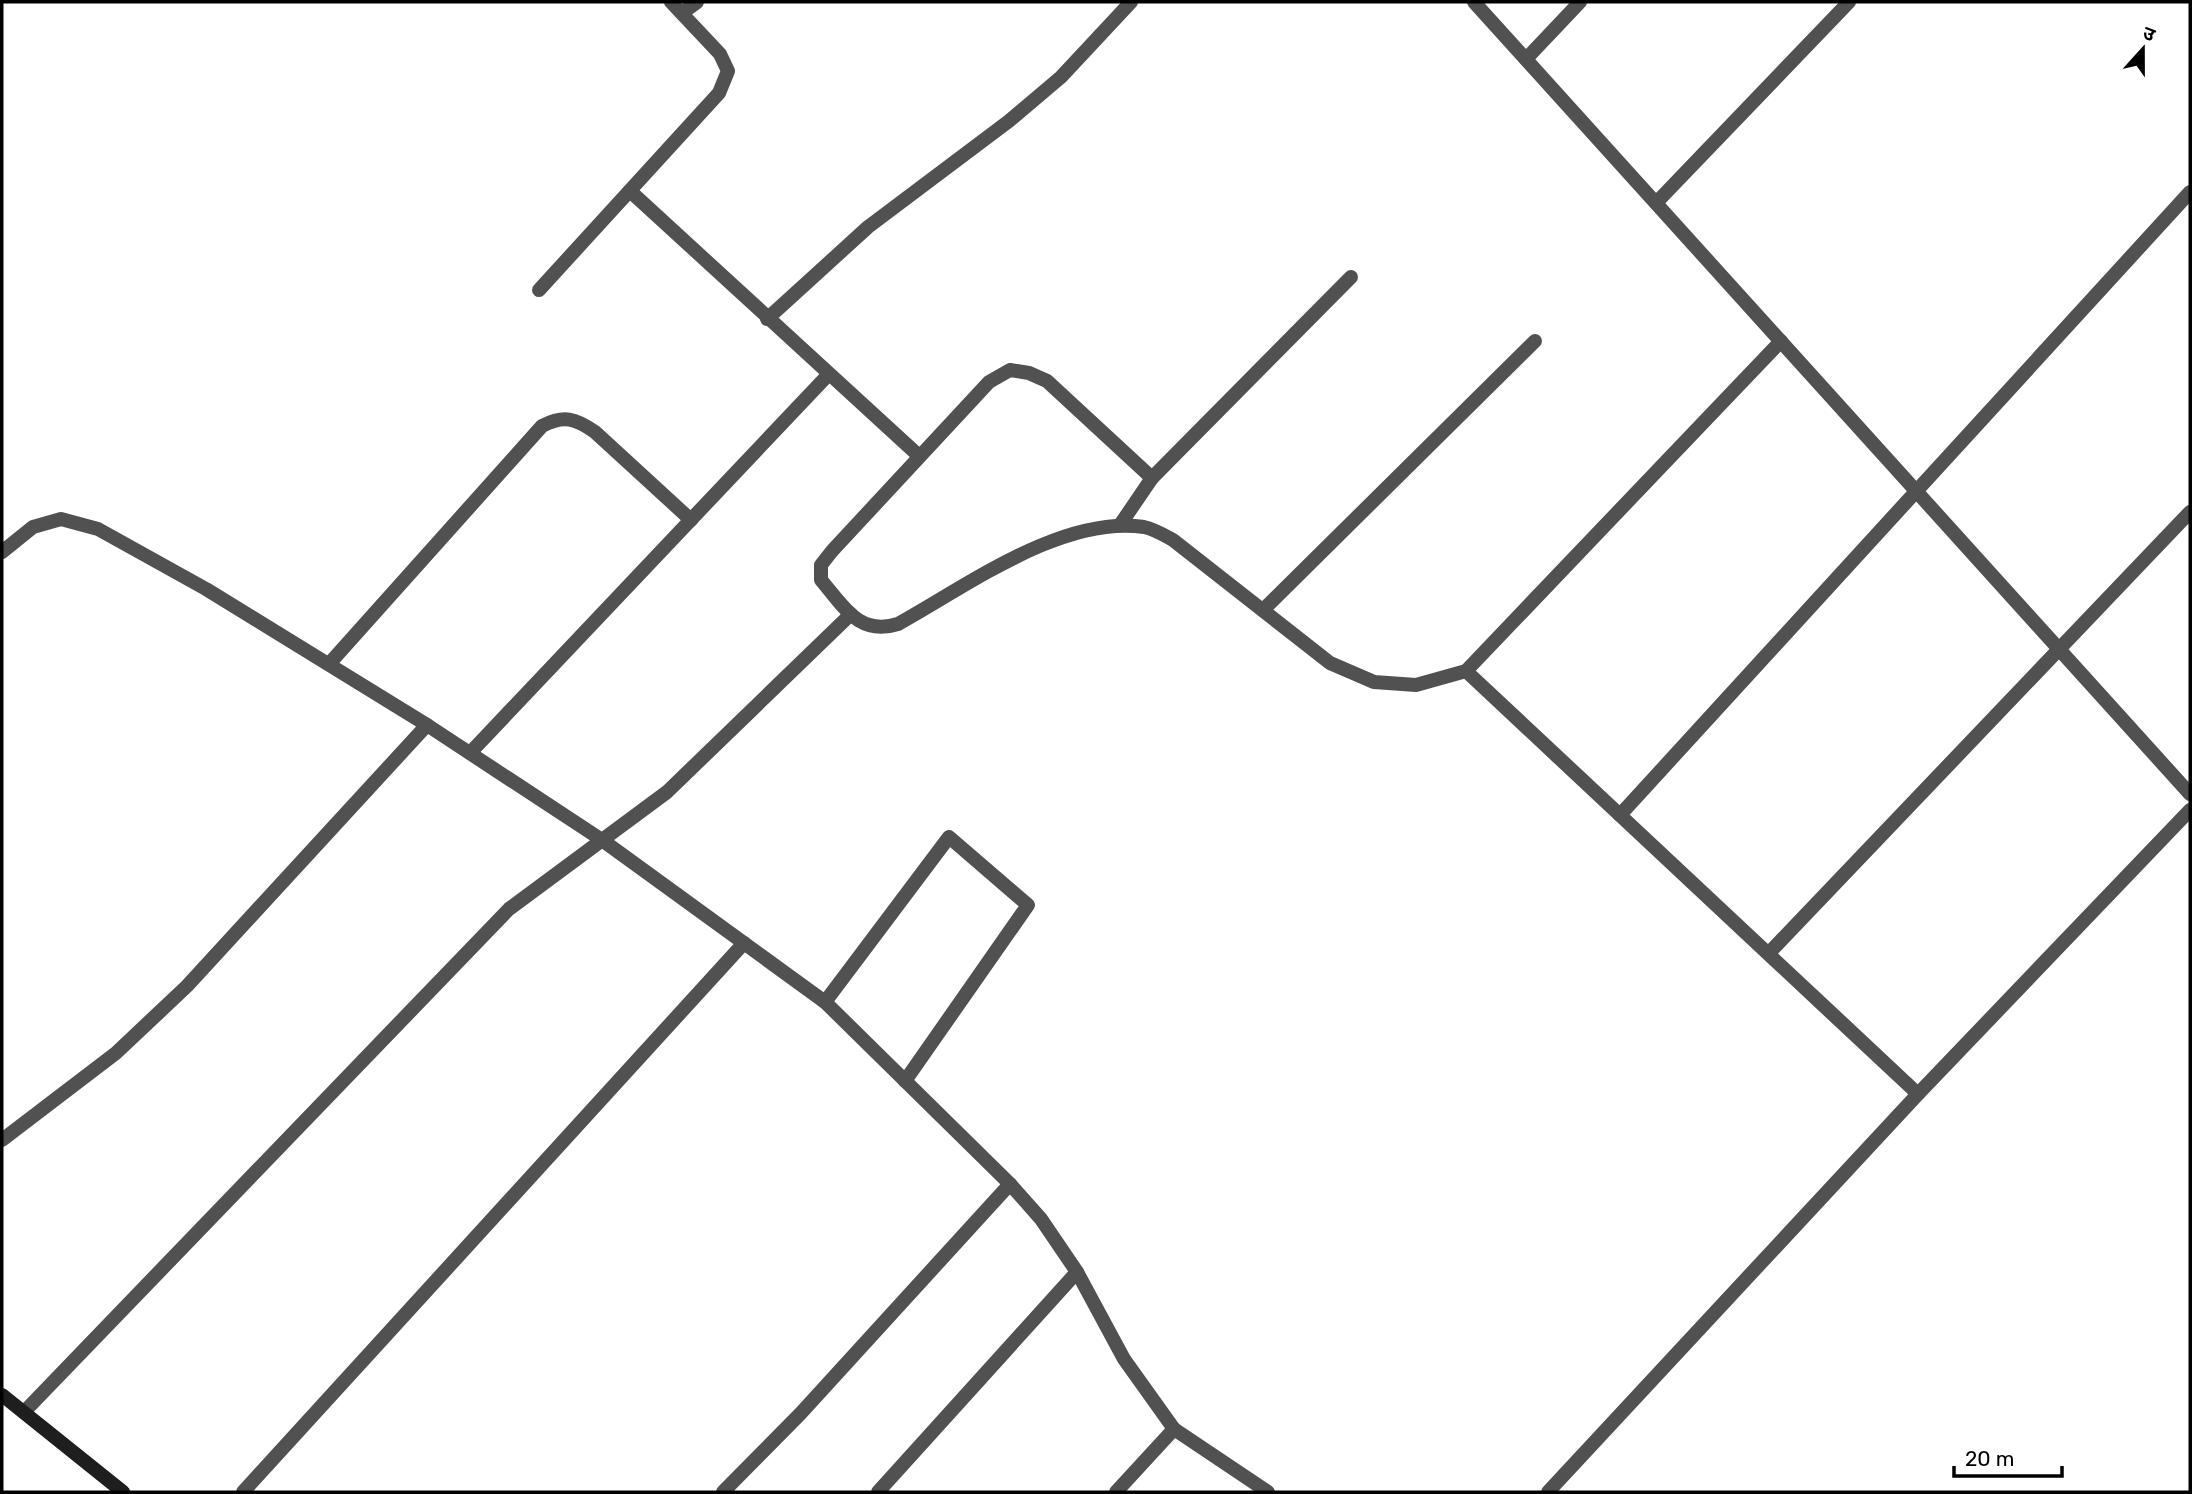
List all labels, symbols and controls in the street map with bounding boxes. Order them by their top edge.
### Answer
north arrow [2108,14,2178,84]
text: उ [2140,21,2159,47]
scale bar [1954,1434,2062,1478]
text: 20 m [1965,1446,2014,1471]

